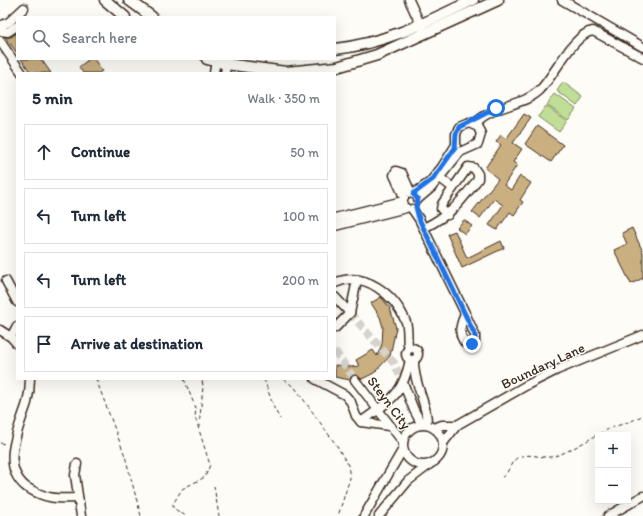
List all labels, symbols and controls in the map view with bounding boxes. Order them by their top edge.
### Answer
search box [16,16,336,60]
icon: search [30,27,52,49]
text: Search here [62,29,137,47]
text: 5 min [32,88,72,108]
text: Walk · 350 m [248,91,320,106]
route start [487,99,505,117]
icon: ahead [33,141,55,163]
text: Continue [71,143,130,161]
text: 50 m [290,145,319,160]
icon: left [33,205,55,227]
text: Turn left [71,207,126,225]
text: 100 m [283,209,319,224]
icon: left [33,269,55,291]
text: Turn left [71,271,126,289]
text: 200 m [282,273,319,288]
icon: arrive [33,333,55,355]
text: Arrive at destination [71,335,203,353]
route end [463,335,481,353]
street label: Boundary Lane [498,339,588,393]
street label: Steyn City [364,373,415,433]
map controls [595,432,631,504]
button: + [595,432,631,468]
button: − [595,468,631,504]

